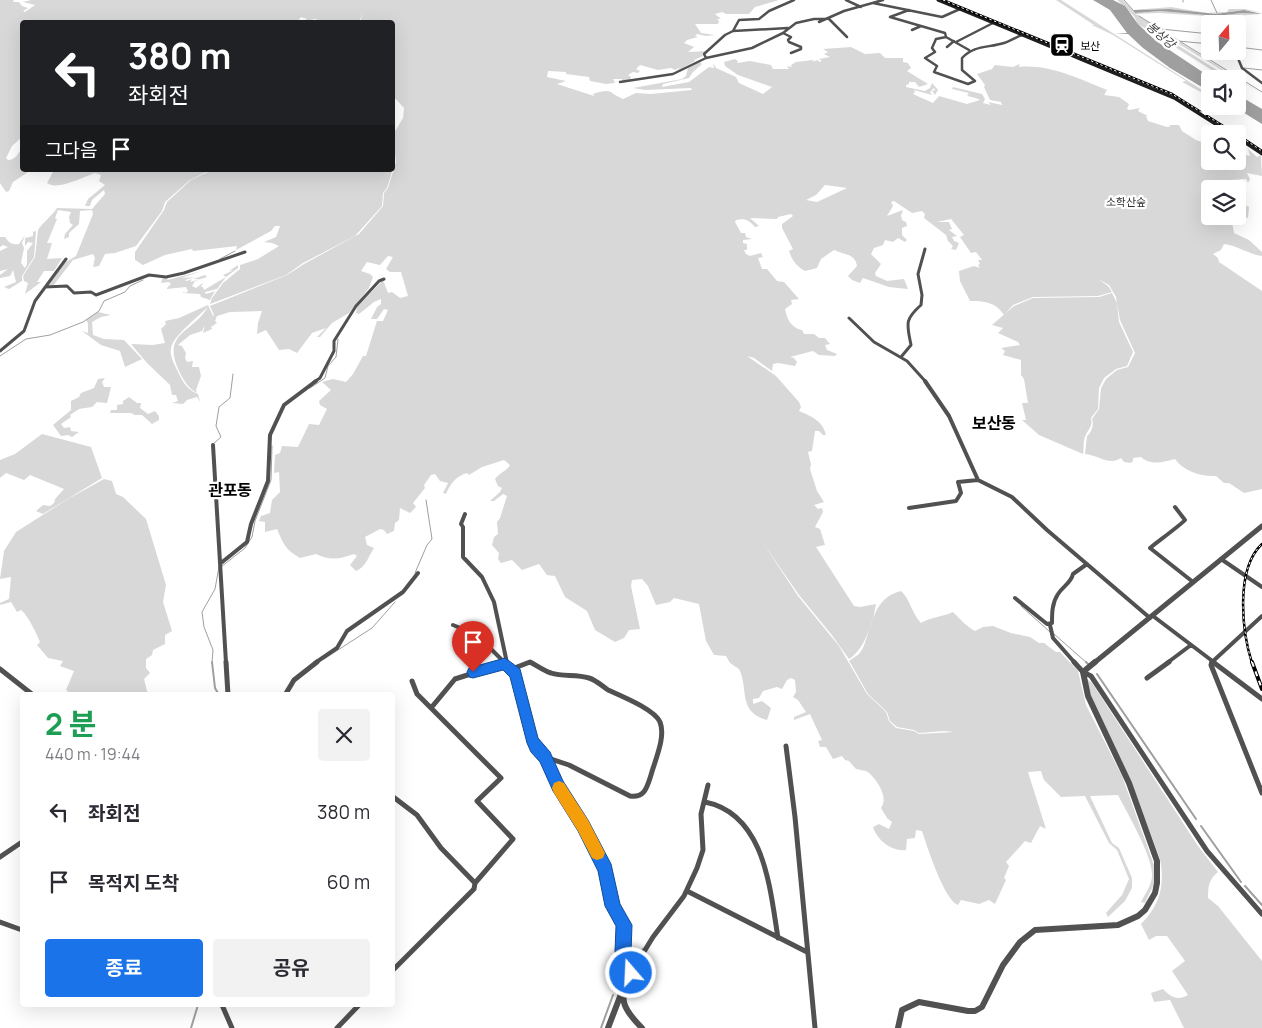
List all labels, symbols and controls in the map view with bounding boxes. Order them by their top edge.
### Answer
north arrow [1201,15,1246,60]
map controls [1201,15,1246,225]
water label: 봉상강 [1143,18,1181,54]
text: 380 m [128,32,231,80]
station icon: 보산 [1049,32,1075,58]
place label: 보산 [1080,38,1100,53]
icon: left [45,40,110,105]
button: sound [1201,70,1246,115]
text: 좌회전 [128,80,189,110]
button: search [1201,125,1246,170]
icon: arrive [107,135,135,163]
text: 그다음 [45,137,97,163]
button: layers [1201,180,1246,225]
park label: 소학산숲 [1106,194,1146,209]
district label: 보산동 [972,412,1016,434]
district label: 관포동 [208,479,252,501]
pin [452,621,494,672]
icon: arrive [459,628,487,656]
text: 2 분 [45,703,96,744]
button: close [318,709,370,761]
text: 440 m · 19:44 [45,743,141,765]
icon: left [45,798,73,826]
text: 380 m [317,799,370,825]
text: 좌회전 [88,800,140,826]
icon: arrive [45,868,73,896]
text: 60 m [327,869,370,895]
text: 목적지 도착 [88,870,179,896]
button: 종료 [45,939,203,997]
button: 공유 [213,939,370,997]
position arrow [604,946,656,998]

